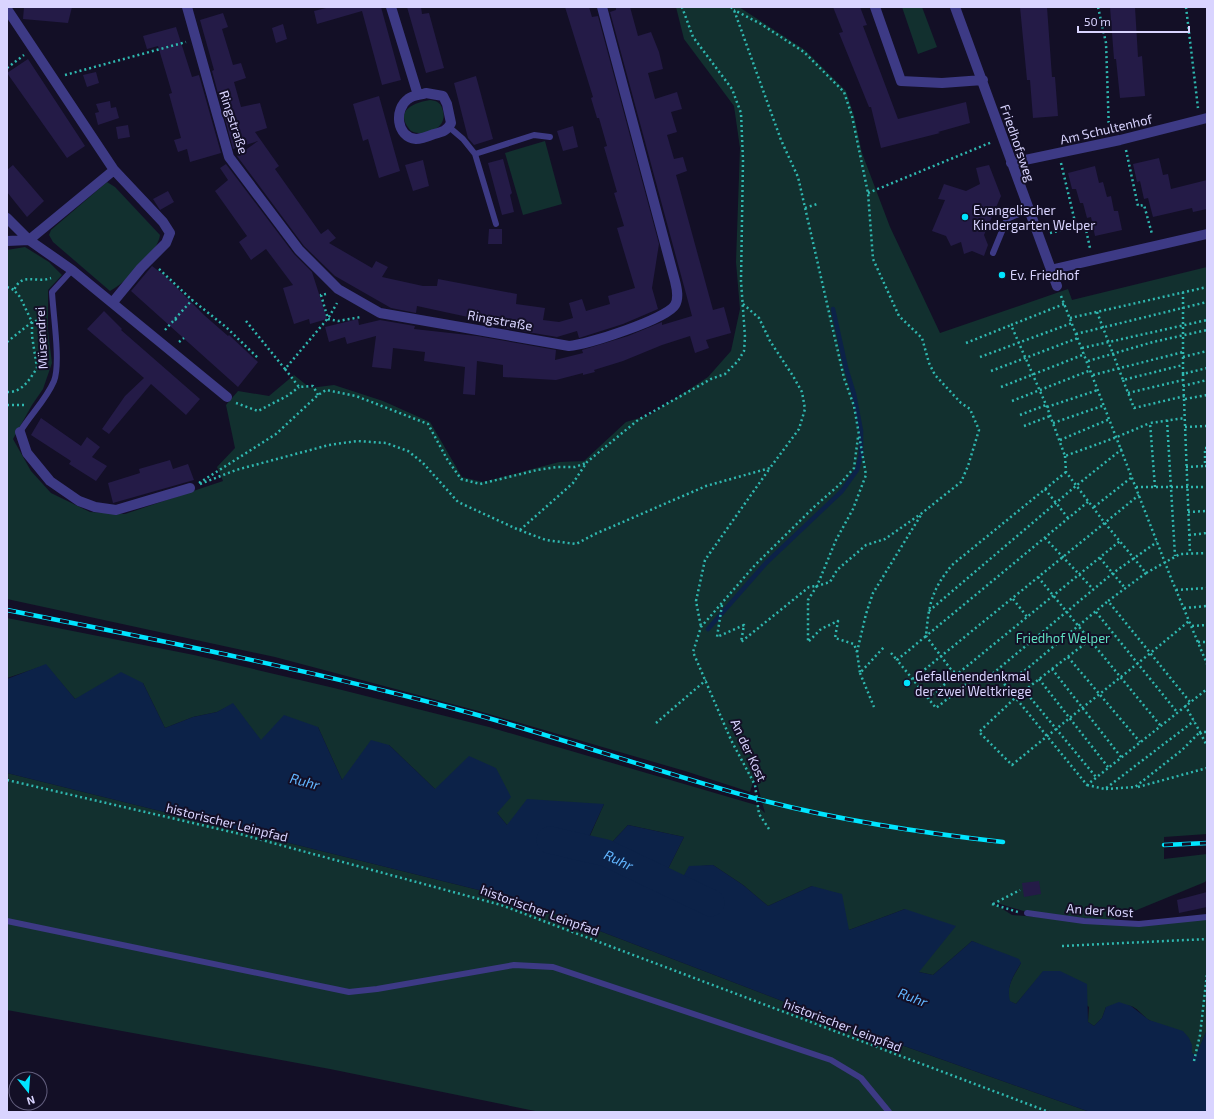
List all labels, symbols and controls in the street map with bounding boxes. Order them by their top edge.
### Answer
scale bar [1078,8,1189,34]
text: 50 m [1084,14,1111,28]
street label: Ringstraße [216,88,252,156]
street label: Friedhofsweg [997,102,1039,184]
street label: Am Schultenhof [1058,110,1155,147]
place label: Evangelischer Kindergarten Welper [973,202,1095,233]
marker: Evangelischer Kindergarten Welper [960,212,970,222]
place label: Ev. Friedhof [1010,267,1080,283]
marker: Ev. Friedhof [997,270,1007,280]
street label: Müsendrei [31,306,51,370]
street label: Ringstraße [466,306,534,334]
park label: Friedhof Welper [1016,630,1110,646]
place label: Gefallenendenkmal der zwei Weltkriege [915,668,1032,699]
marker: Gefallenendenkmal der zwei Weltkriege [902,678,912,688]
street label: An der Kost [728,716,770,784]
water label: Ruhr [288,769,322,793]
street label: historischer Leinpfad [164,799,290,845]
water label: Ruhr [602,845,637,874]
street label: historischer Leinpfad [479,881,601,939]
street label: An der Kost [1066,900,1134,920]
water label: Ruhr [896,984,931,1011]
street label: historischer Leinpfad [782,995,904,1055]
north arrow [8,1071,48,1111]
text: N [25,1094,37,1108]

